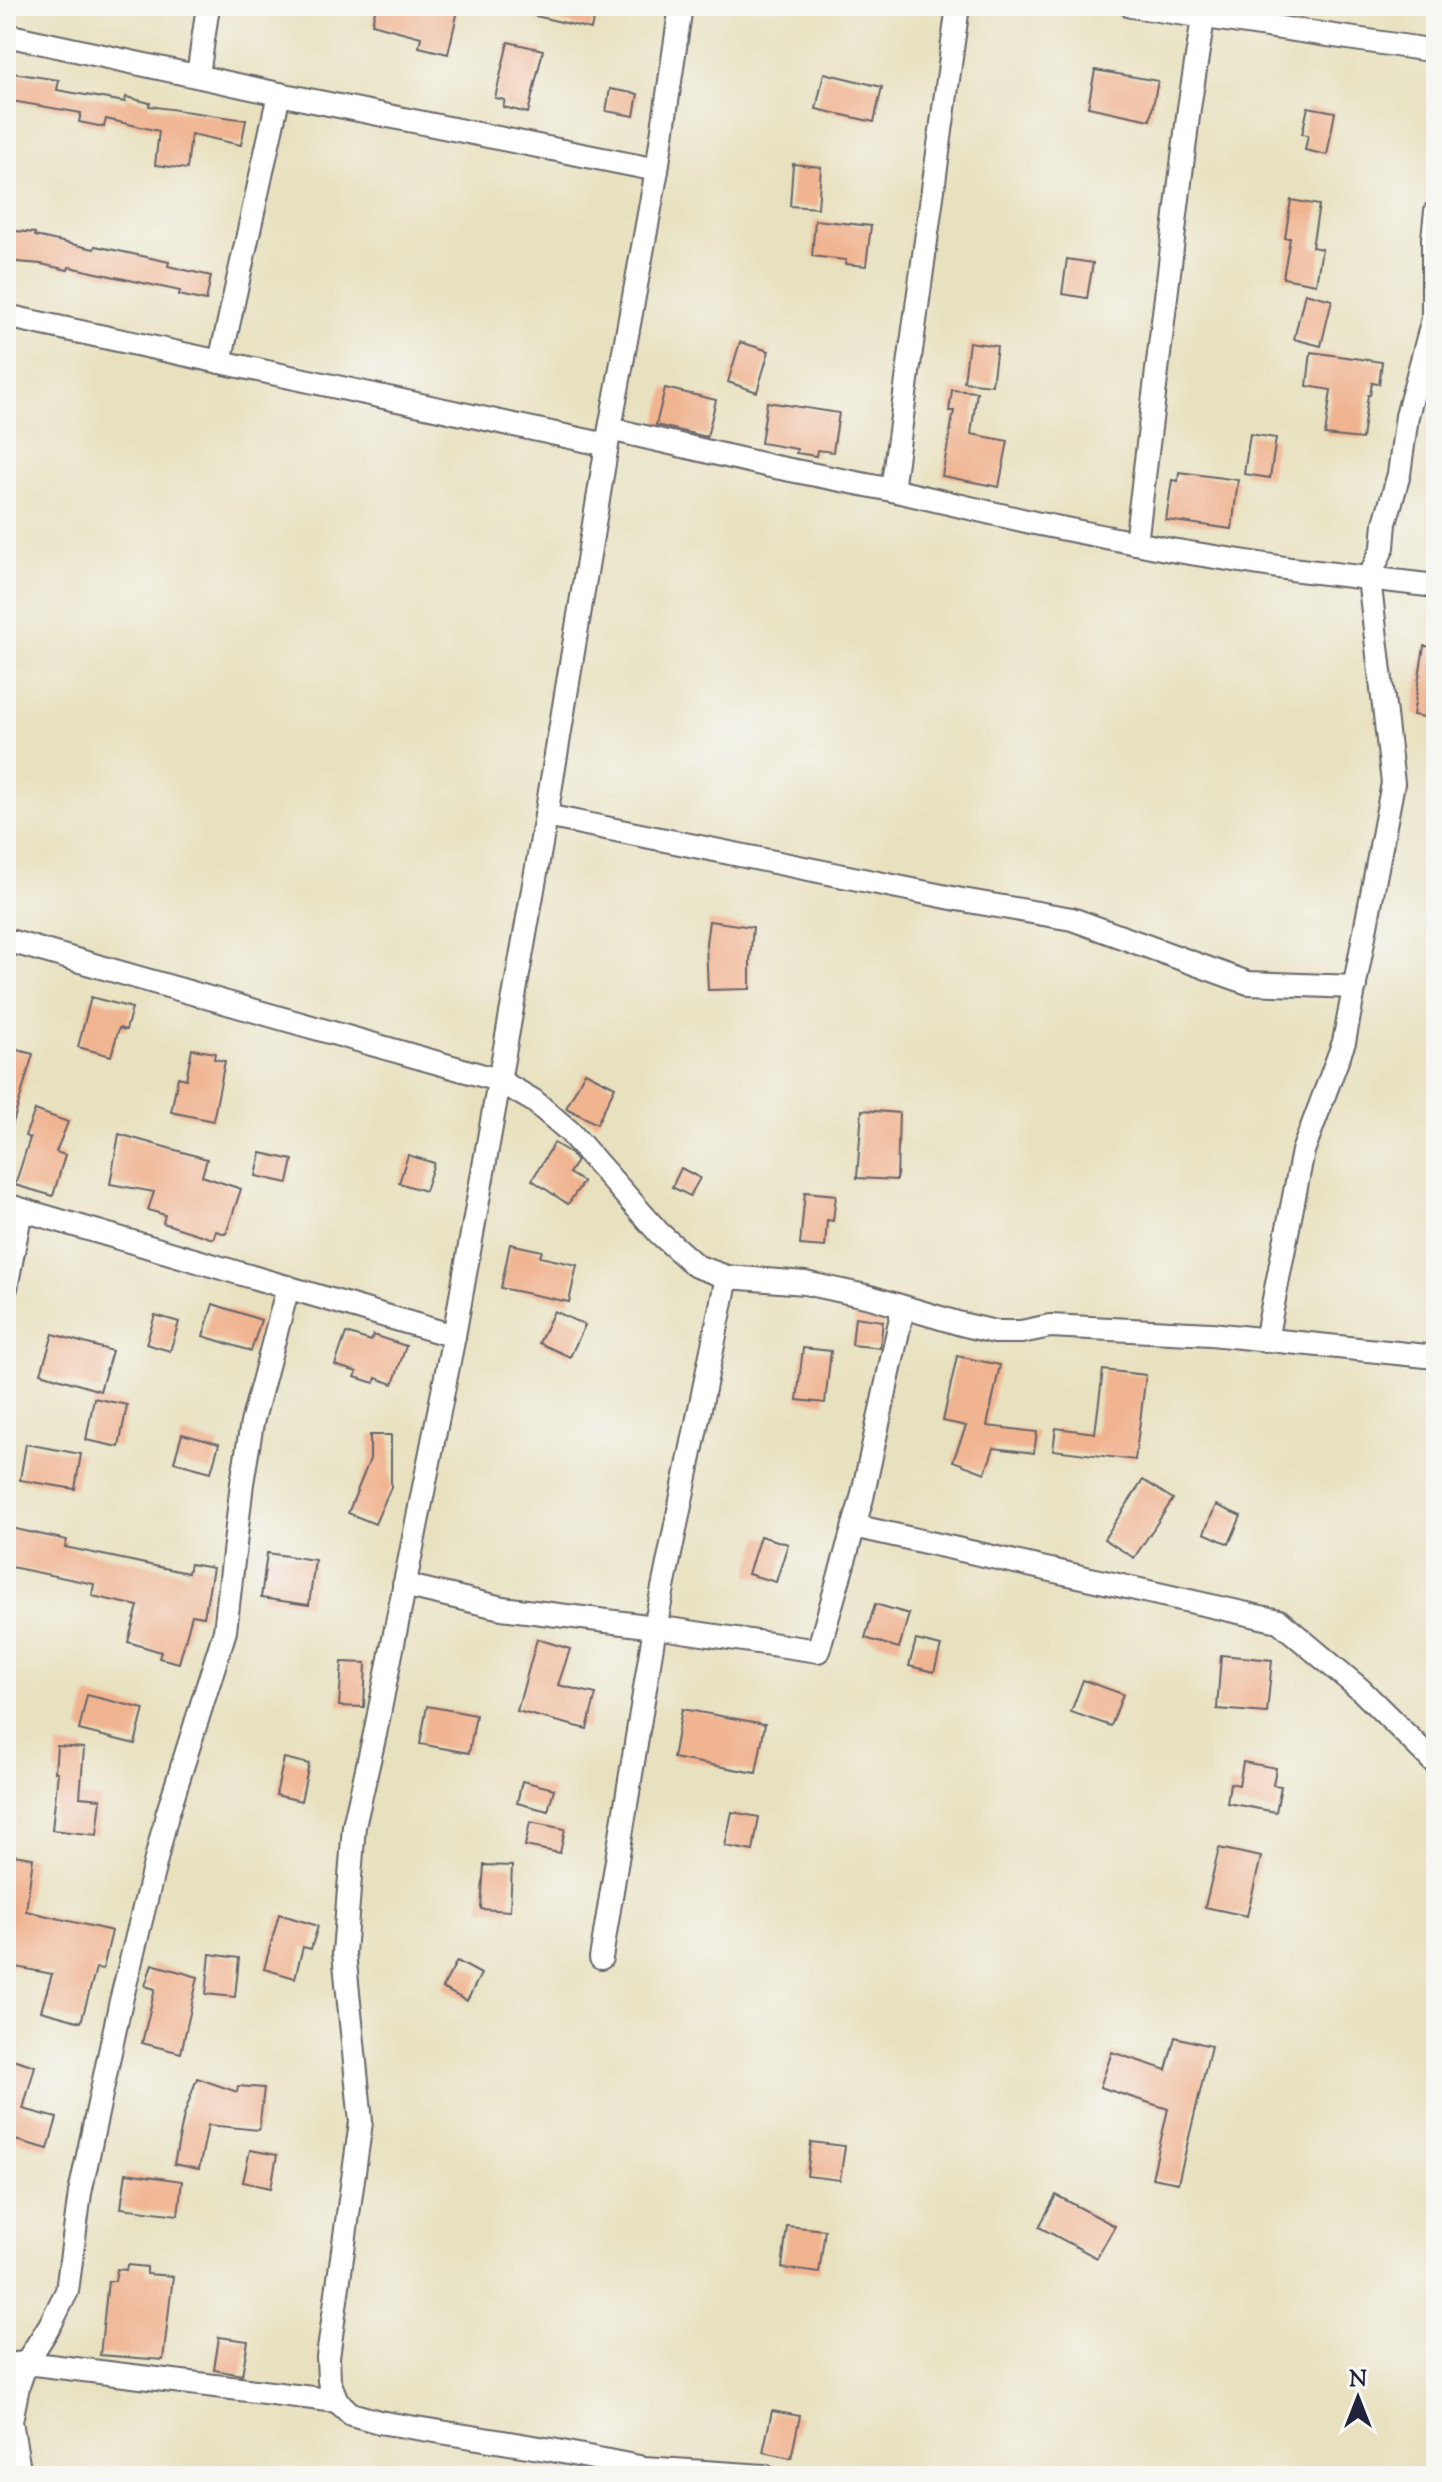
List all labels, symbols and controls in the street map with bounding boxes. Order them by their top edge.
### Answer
north arrow [1318,2358,1398,2438]
text: N [1349,2365,1367,2397]

